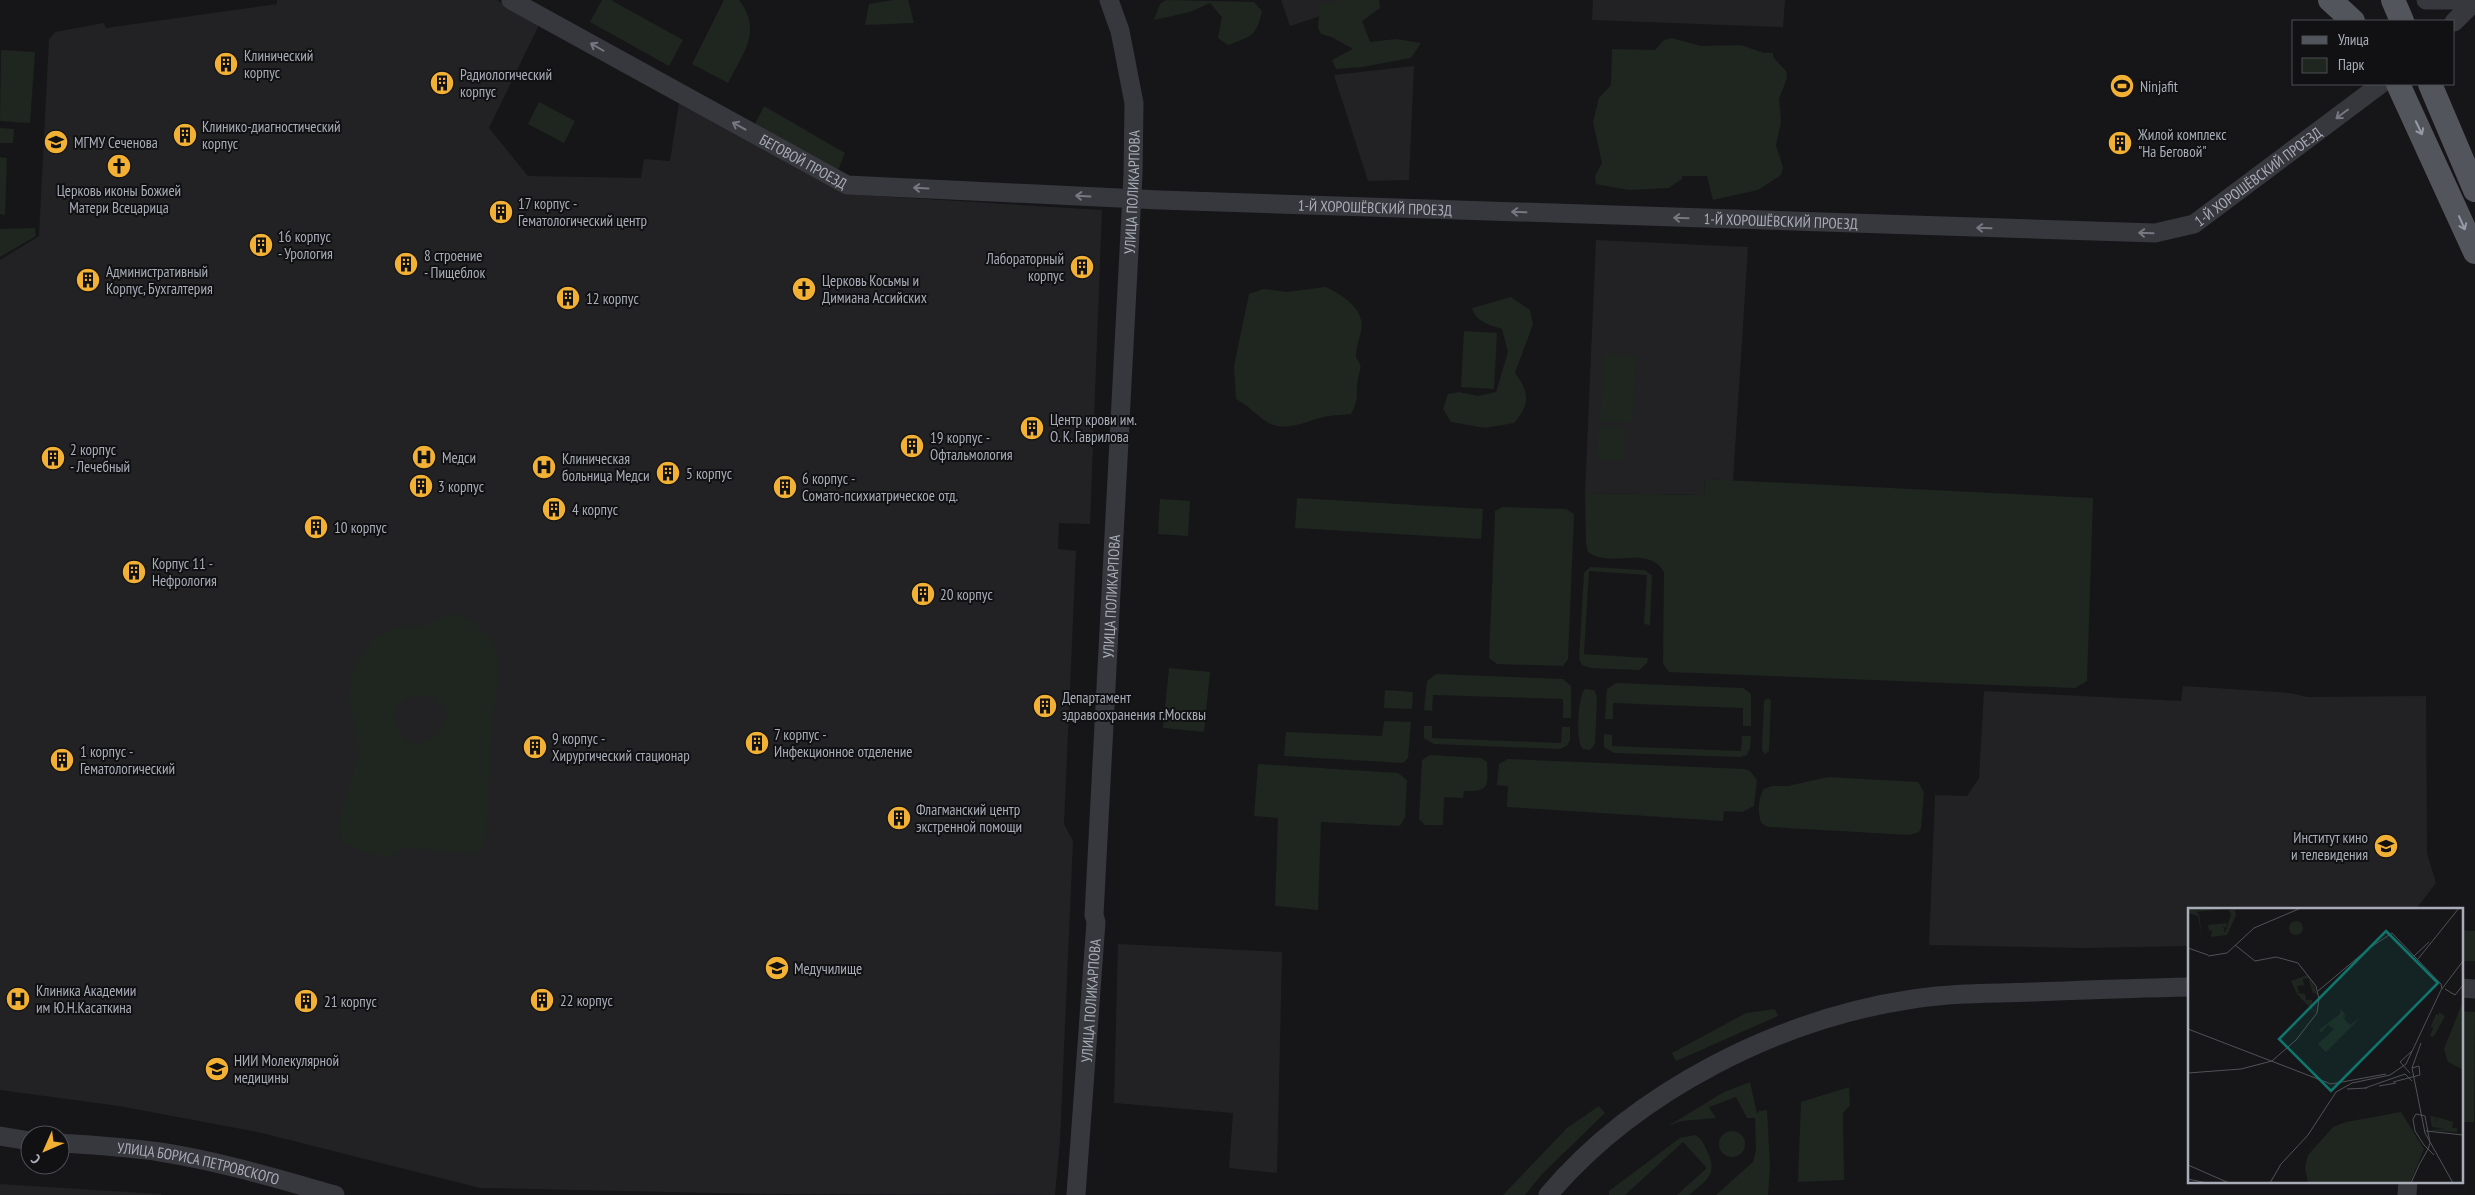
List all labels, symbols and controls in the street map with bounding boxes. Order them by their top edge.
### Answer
legend [2292,20,2455,85]
text: Улица [2338,30,2369,49]
one-way arrow [590,42,604,52]
place label: Клинический корпус [244,46,313,82]
building icon: Клинический корпус [213,51,239,77]
text: Парк [2338,55,2364,74]
place label: Радиологический корпус [460,65,552,101]
building icon: Радиологический корпус [429,70,455,96]
sports icon: Ninjafit [2109,73,2135,99]
place label: Ninjafit [2140,77,2178,96]
one-way arrow [2336,108,2349,119]
place label: Клинико-диагностический корпус [202,117,341,153]
one-way arrow [2414,120,2424,135]
one-way arrow [731,121,746,131]
building icon: Клинико-диагностический корпус [172,122,198,148]
street label: 1-Й ХОРОШЁВСКИЙ ПРОЕЗД [2190,123,2325,230]
place label: Жилой комплекс "На Беговой" [2137,125,2227,161]
school or university icon: МГМУ Сеченова [43,129,69,155]
street label: БЕГОВОЙ ПРОЕЗД [757,129,851,193]
street label: УЛИЦА ПОЛИКАРПОВА [1119,129,1143,254]
building icon: Жилой комплекс "На Беговой" [2107,130,2133,156]
place label: МГМУ Сеченова [74,133,158,152]
church icon: Церковь иконы Божией Матери Всецарица [106,153,132,179]
place label: Церковь иконы Божией Матери Всецарица [57,181,181,217]
one-way arrow [913,184,929,193]
one-way arrow [1075,191,1092,201]
place label: 17 корпус - Гематологический центр [518,194,647,230]
street label: 1-Й ХОРОШЁВСКИЙ ПРОЕЗД [1298,195,1452,219]
building icon: 17 корпус - Гематологический центр [488,199,514,225]
one-way arrow [1511,207,1528,217]
street label: 1-Й ХОРОШЁВСКИЙ ПРОЕЗД [1703,209,1858,233]
one-way arrow [1673,213,1689,222]
one-way arrow [2458,215,2468,230]
one-way arrow [1976,223,1992,232]
place label: 16 корпус - Урология [278,227,333,263]
one-way arrow [2138,228,2154,238]
building icon: 16 корпус - Урология [248,232,274,258]
place label: 8 строение - Пищеблок [424,246,485,282]
place label: Лабораторный корпус [985,249,1065,285]
building icon: 8 строение - Пищеблок [393,251,419,277]
building icon: Лабораторный корпус [1069,254,1095,280]
place label: Административный Корпус, Бухгалтерия [106,262,213,298]
building icon: Административный Корпус, Бухгалтерия [75,267,101,293]
place label: Церковь Косьмы и Димиана Ассийских [822,271,927,307]
church icon: Церковь Косьмы и Димиана Ассийских [791,276,817,302]
building icon: 12 корпус [555,285,581,311]
place label: 12 корпус [586,289,639,308]
place label: Центр крови им. О. К. Гаврилова [1050,410,1137,446]
building icon: Центр крови им. О. К. Гаврилова [1019,415,1045,441]
place label: 19 корпус - Офтальмология [930,428,1013,464]
building icon: 19 корпус - Офтальмология [899,433,925,459]
place label: 2 корпус - Лечебный [70,440,130,476]
hospital icon: Медси [411,444,437,470]
building icon: 2 корпус - Лечебный [40,445,66,471]
place label: Медси [442,448,476,467]
place label: Клиническая больница Медси [562,449,650,485]
hospital icon: Клиническая больница Медси [531,454,557,480]
building icon: 5 корпус [655,460,681,486]
place label: 5 корпус [686,464,733,483]
place label: 6 корпус - Сомато-психиатрическое отд. [802,469,959,505]
building icon: 3 корпус [408,473,434,499]
building icon: 6 корпус - Сомато-психиатрическое отд. [772,474,798,500]
place label: 3 корпус [438,477,485,496]
building icon: 4 корпус [541,496,567,522]
place label: 4 корпус [572,500,619,519]
building icon: 10 корпус [303,514,329,540]
place label: 10 корпус [334,518,387,537]
street label: УЛИЦА ПОЛИКАРПОВА [1098,533,1124,659]
place label: Корпус 11 - Нефрология [152,554,217,590]
building icon: Корпус 11 - Нефрология [121,559,147,585]
building icon: 20 корпус [910,581,936,607]
place label: 20 корпус [940,585,993,604]
place label: Департамент здравоохранения г.Москвы [1062,688,1206,724]
building icon: Департамент здравоохранения г.Москвы [1032,693,1058,719]
place label: 7 корпус - Инфекционное отделение [774,725,912,761]
place label: 9 корпус - Хирургический стационар [552,729,690,765]
building icon: 7 корпус - Инфекционное отделение [744,730,770,756]
building icon: 9 корпус - Хирургический стационар [522,734,548,760]
place label: 1 корпус - Гематологический [80,742,175,778]
building icon: 1 корпус - Гематологический [49,747,75,773]
place label: Флагманский центр экстренной помощи [916,800,1022,836]
building icon: Флагманский центр экстренной помощи [886,805,912,831]
place label: Институт кино и телевидения [2291,828,2368,864]
school or university icon: Институт кино и телевидения [2373,833,2399,859]
inset map [2188,908,2462,1182]
street label: УЛИЦА ПОЛИКАРПОВА [1076,937,1104,1063]
school or university icon: Медучилище [764,955,790,981]
place label: Медучилище [794,959,862,978]
place label: Клиника Академии им Ю.Н.Касаткина [36,981,136,1017]
hospital icon: Клиника Академии им Ю.Н.Касаткина [5,986,31,1012]
building icon: 22 корпус [529,987,555,1013]
building icon: 21 корпус [293,988,319,1014]
place label: 22 корпус [560,991,613,1010]
place label: 21 корпус [324,992,377,1011]
place label: НИИ Молекулярной медицины [234,1051,339,1087]
school or university icon: НИИ Молекулярной медицины [204,1056,230,1082]
north arrow [20,1125,70,1175]
street label: УЛИЦА БОРИСА ПЕТРОВСКОГО [116,1138,282,1188]
text: С [27,1150,44,1168]

